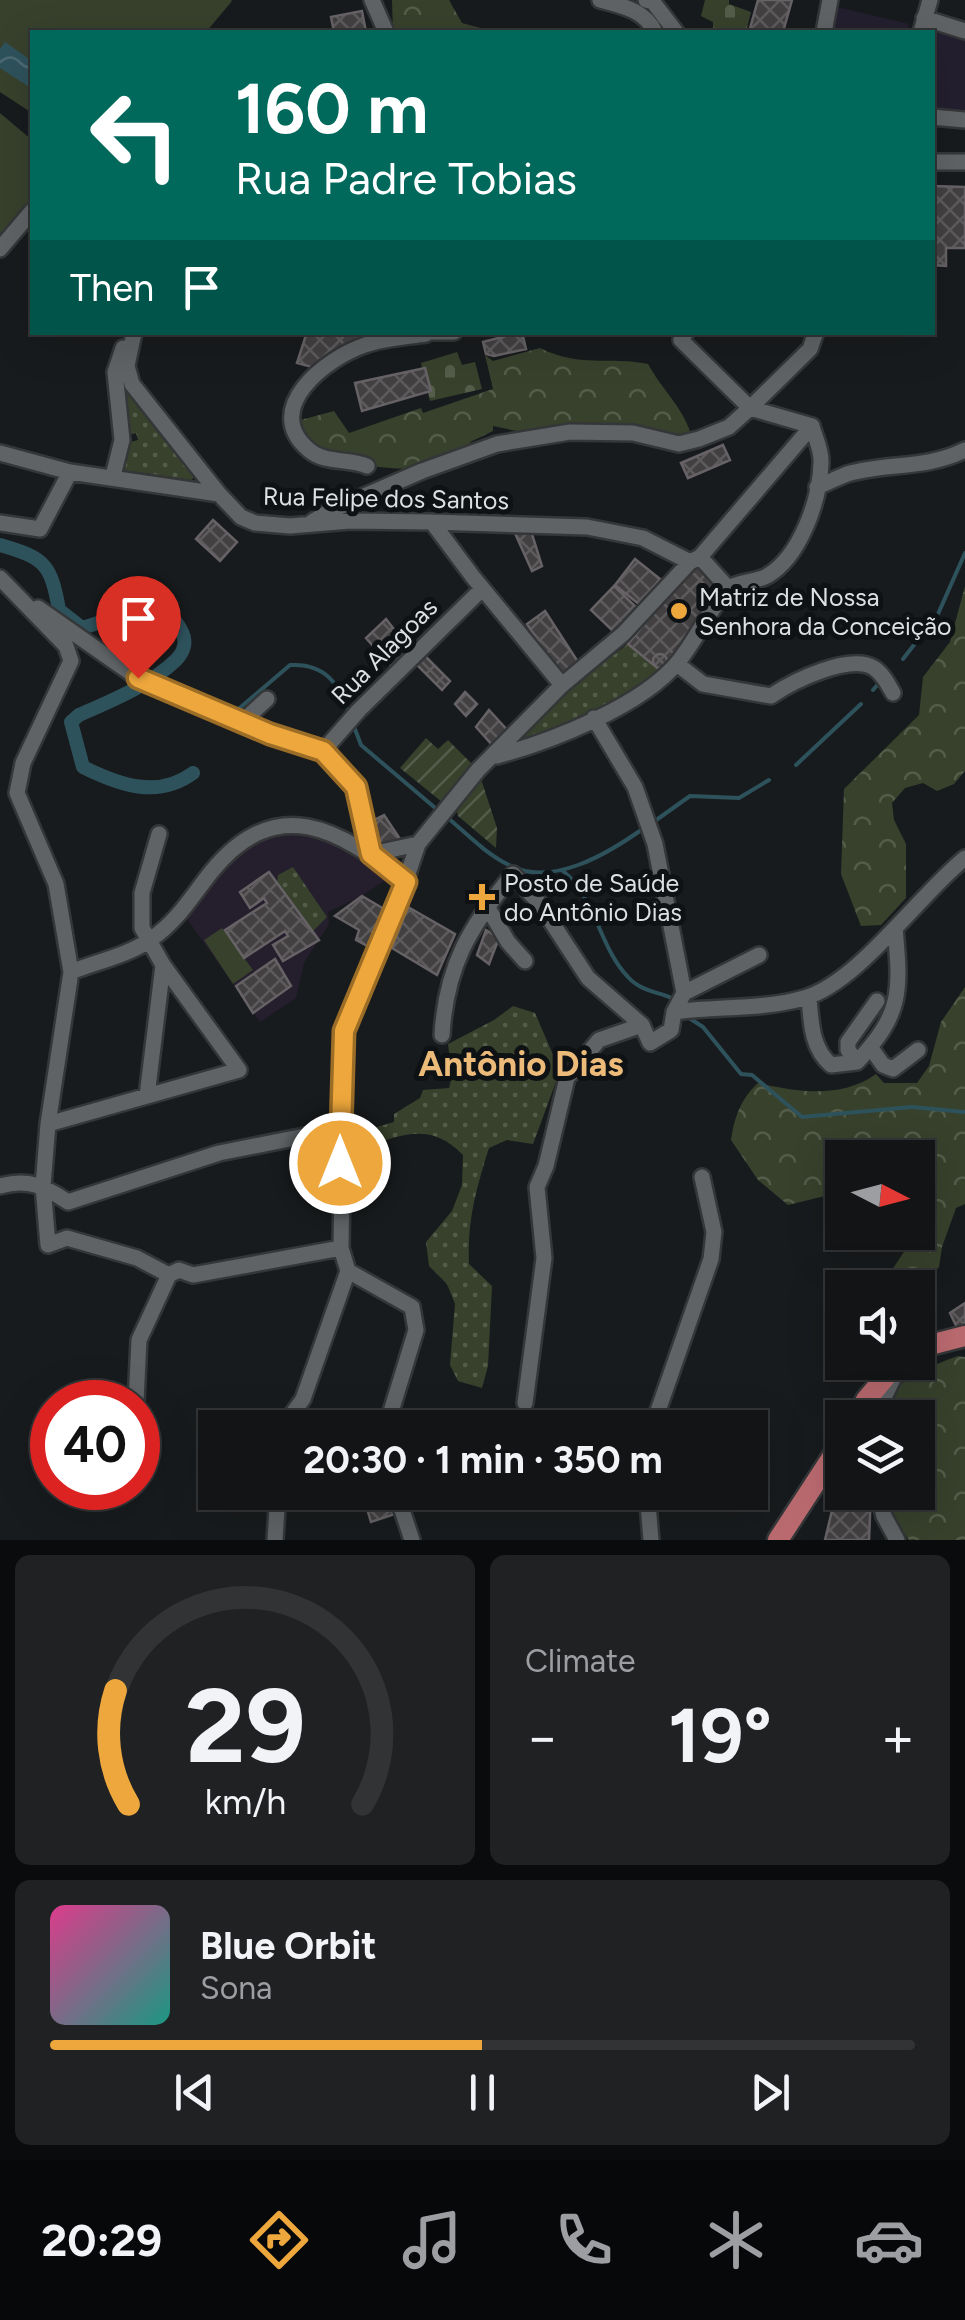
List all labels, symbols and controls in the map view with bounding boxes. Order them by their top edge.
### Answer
text: 160 m [235,66,428,151]
icon: left [70,70,200,200]
text: Rua Padre Tobias [235,151,577,205]
icon: arrive [174,260,229,315]
text: Then [70,265,154,311]
street label: Rua Felipe dos Santos [263,481,509,515]
pin [96,576,181,679]
place label: Matriz de Nossa Senhora da Conceição [699,582,952,641]
icon: arrive [111,591,166,646]
street label: Rua Alagoas [325,592,443,710]
marker: Matriz de Nossa Senhora da Conceição [668,600,690,622]
place label: Posto de Saúde do Antônio Dias [504,868,682,927]
marker: Posto de Saúde do Antônio Dias [469,884,495,910]
district label: Antônio Dias [418,1043,624,1085]
position arrow [288,1111,392,1215]
north arrow [825,1140,935,1250]
map controls [825,1140,935,1510]
button: sound [825,1270,935,1380]
speed limit sign: 40 [30,1380,160,1510]
button: layers [825,1400,935,1510]
text: 20:30 · 1 min · 350 m [303,1437,663,1483]
text: Climate [525,1642,636,1680]
text: 29 [185,1663,305,1788]
text: 19° [668,1691,772,1781]
text: − [525,1704,559,1770]
text: + [881,1704,915,1770]
text: km/h [204,1780,286,1823]
text: Blue Orbit [200,1923,376,1969]
text: Sona [200,1969,272,2007]
icon: previous [167,2065,222,2120]
icon: pause [455,2065,510,2120]
icon: next [743,2065,798,2120]
icon: directions [244,2205,314,2275]
icon: music [397,2205,467,2275]
icon: phone [549,2205,619,2275]
icon: climate [701,2205,771,2275]
icon: car [854,2205,924,2275]
text: 20:29 [41,2213,162,2267]

